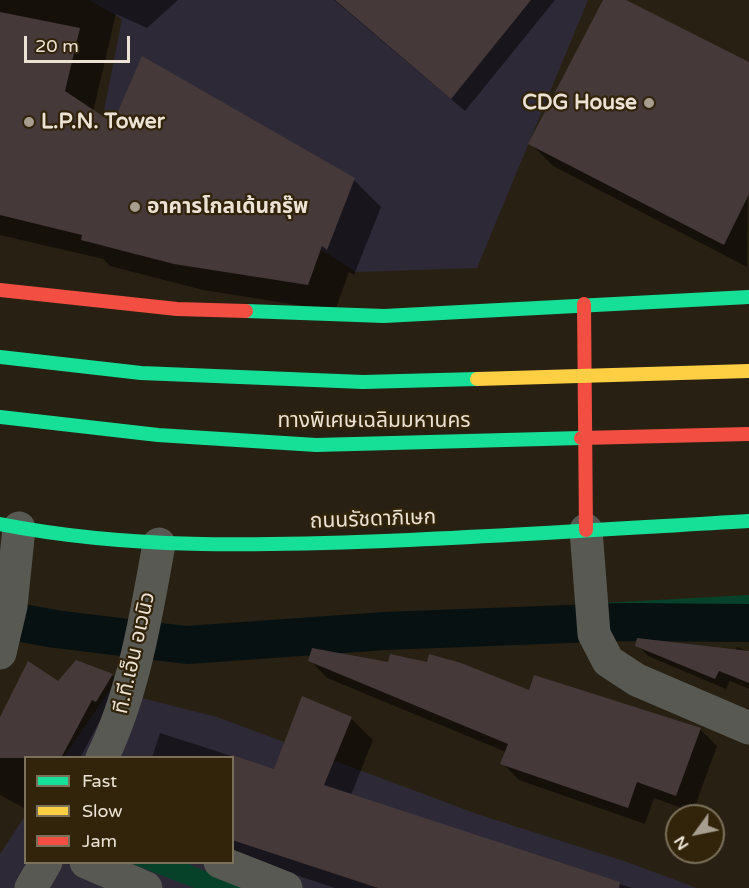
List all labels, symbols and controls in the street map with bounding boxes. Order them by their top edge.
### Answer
scale bar [27,24,134,62]
text: 20 m [35,35,79,57]
place label: CDG House [522,90,637,116]
marker: CDG House [642,96,656,110]
place label: L.P.N. Tower [41,109,165,135]
marker: L.P.N. Tower [22,115,36,129]
place label: อาคารโกลเด้นกรุ๊พ [147,194,308,220]
marker: อาคารโกลเด้นกรุ๊พ [128,200,142,214]
street label: ทางพิเศษเฉลิมมหานคร [277,408,471,434]
street label: ถนนรัชดาภิเษก [309,505,437,535]
street label: ที.ที.เอ็น อเวนิว [109,590,161,716]
legend [24,756,234,864]
text: Fast [82,770,117,792]
text: Slow [82,800,123,822]
north arrow [665,804,725,864]
text: Jam [82,830,117,852]
text: N [670,832,693,854]

